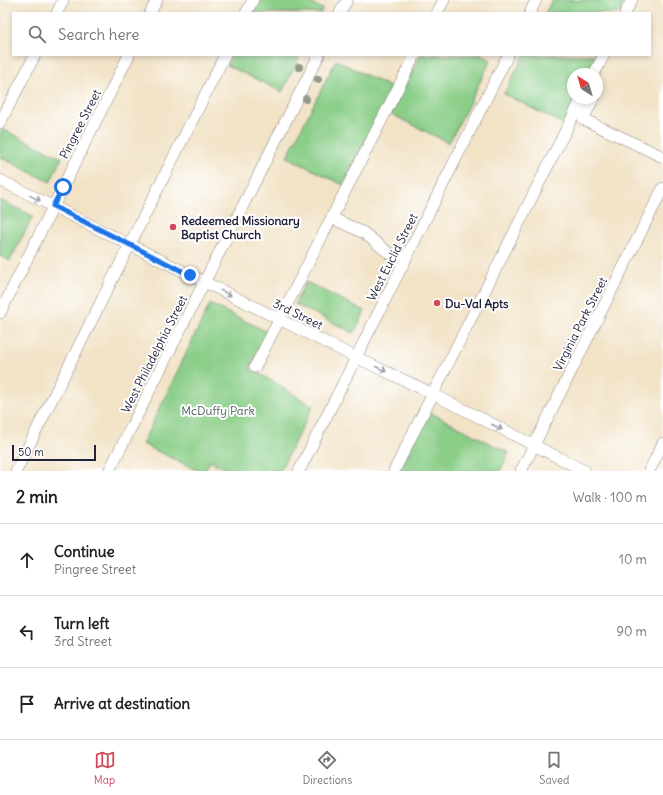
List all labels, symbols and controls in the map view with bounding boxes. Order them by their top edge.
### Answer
search box [12,12,651,56]
icon: search [26,23,48,45]
text: Search here [58,25,139,44]
north arrow [567,68,603,104]
street label: Pingree Street [56,87,104,161]
route start [54,178,72,196]
one-way arrow [29,194,41,202]
street label: West Euclid Street [363,211,421,303]
place label: Redeemed Missionary Baptist Church [181,213,300,243]
marker: Redeemed Missionary Baptist Church [168,222,178,232]
route end [181,266,199,284]
street label: Virginia Park Street [550,275,610,373]
one-way arrow [220,290,232,297]
street label: West Philadelphia Street [118,293,190,415]
street label: 3rd Street [271,296,325,332]
place label: Du-Val Apts [445,296,509,312]
marker: Du-Val Apts [432,298,442,308]
one-way arrow [374,366,386,373]
park label: McDuffy Park [181,403,255,418]
one-way arrow [491,424,503,431]
scale bar [12,443,96,462]
text: 50 m [18,445,44,459]
text: 2 min [16,486,58,508]
text: Walk · 100 m [573,489,647,506]
text: Continue [54,542,115,561]
icon: ahead [16,549,38,571]
text: 10 m [619,551,647,568]
text: Pingree Street [54,561,136,578]
text: Turn left [54,614,109,633]
icon: left [16,621,38,643]
text: 90 m [616,623,647,640]
text: 3rd Street [54,633,112,650]
icon: arrive [16,693,38,715]
text: Arrive at destination [54,694,190,713]
tab: Map [94,749,116,787]
tab: Directions [303,749,352,787]
tab: Saved [539,749,569,787]

